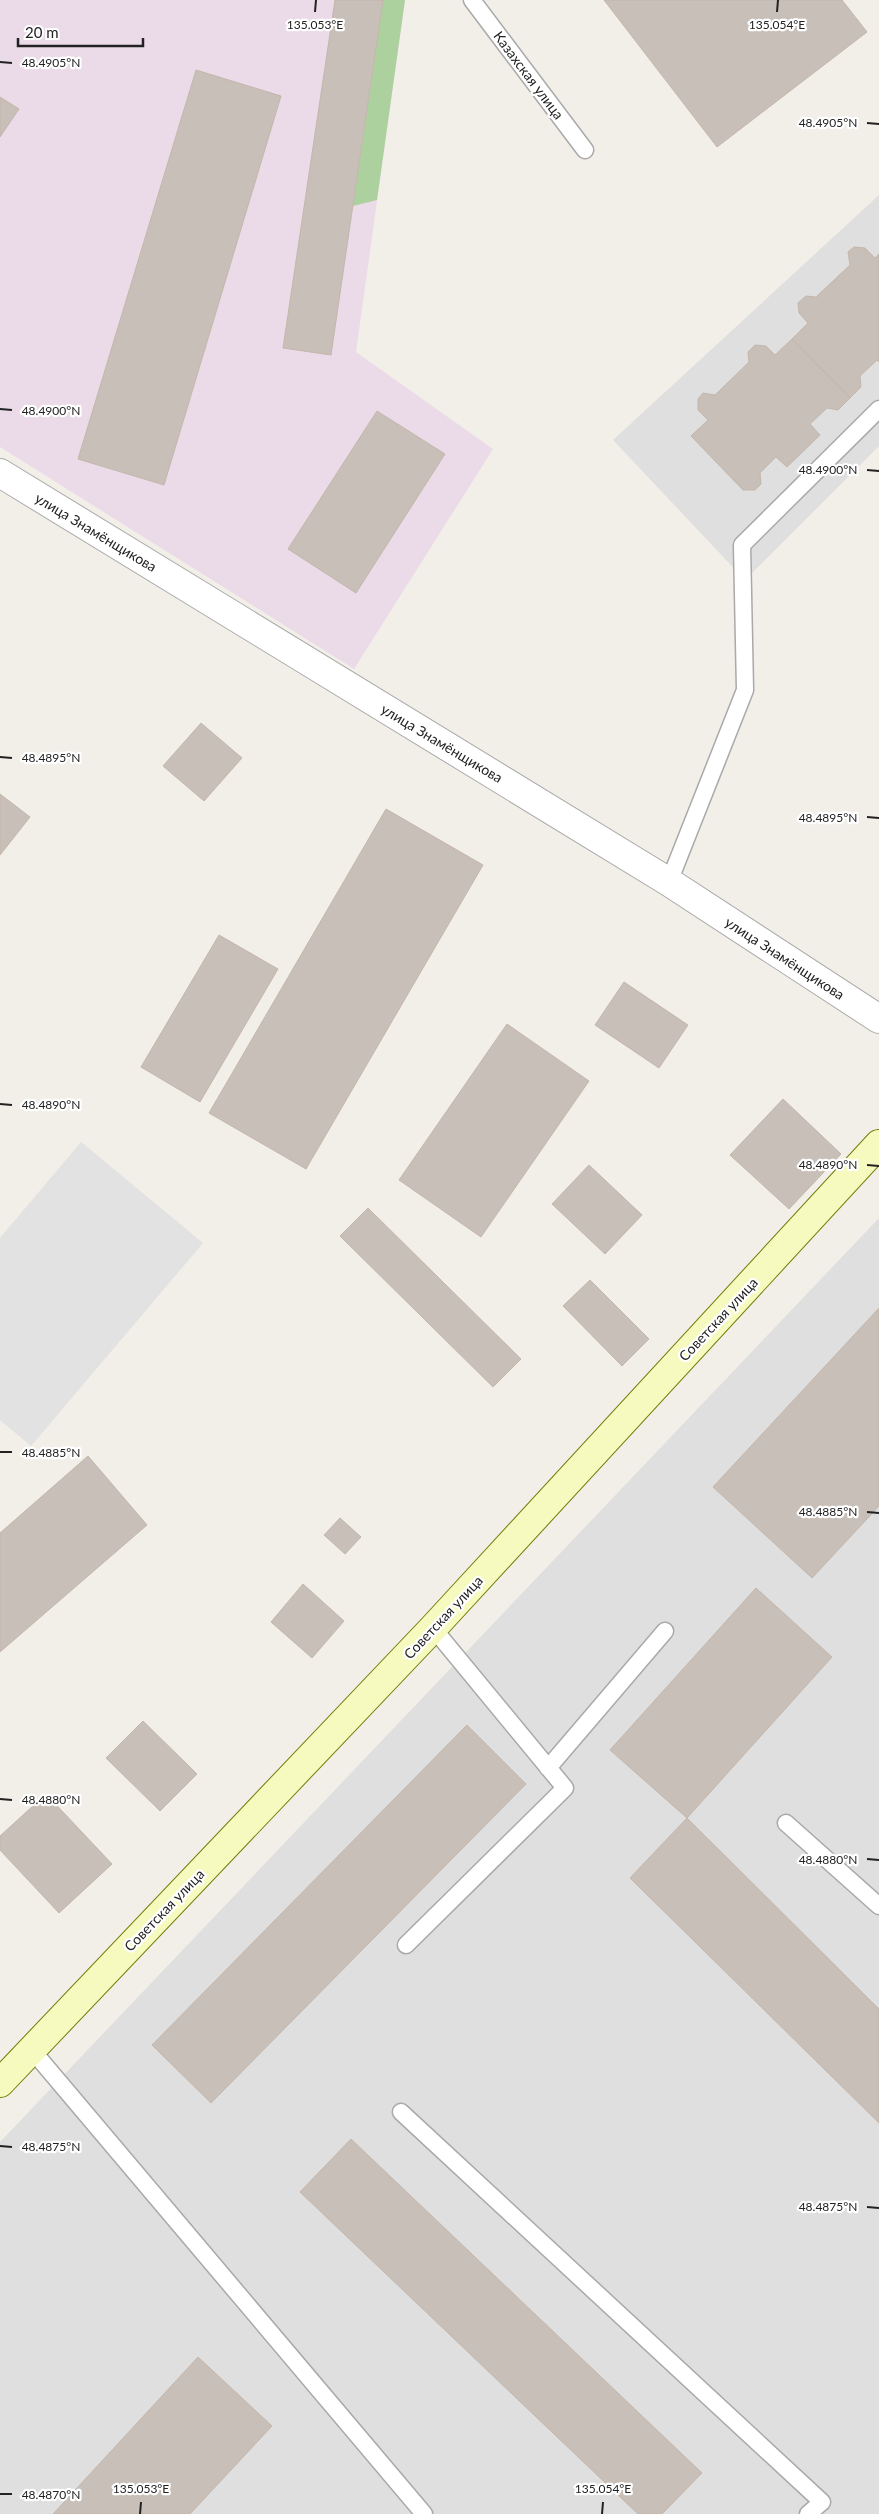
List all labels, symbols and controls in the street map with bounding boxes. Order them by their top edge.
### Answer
scale bar [18,15,142,47]
text: 135.053°E [287,17,343,32]
text: 135.054°E [749,17,805,32]
text: 20 m [25,23,59,41]
street label: Казахская улица [490,28,568,122]
text: 48.4905°N [22,55,80,70]
text: 48.4905°N [799,115,857,130]
text: 48.4900°N [22,403,80,418]
text: 48.4900°N [799,462,857,477]
street label: улица Знамёнщикова [32,489,160,575]
street label: улица Знамёнщикова [378,700,506,786]
text: 48.4895°N [22,750,80,765]
text: 48.4895°N [799,810,857,825]
street label: улица Знамёнщикова [722,913,848,1003]
text: 48.4890°N [22,1097,80,1112]
text: 48.4890°N [799,1157,857,1172]
street label: Советская улица [675,1274,761,1364]
text: 48.4885°N [22,1445,80,1460]
text: 48.4885°N [799,1504,857,1519]
street label: Советская улица [400,1572,486,1662]
text: 48.4880°N [22,1792,80,1807]
text: 48.4880°N [799,1852,857,1867]
street label: Советская улица [120,1865,208,1955]
text: 48.4875°N [22,2139,80,2154]
text: 48.4875°N [799,2199,857,2214]
text: 135.053°E [113,2481,169,2496]
text: 135.054°E [575,2481,631,2496]
text: 48.4870°N [22,2487,80,2502]

